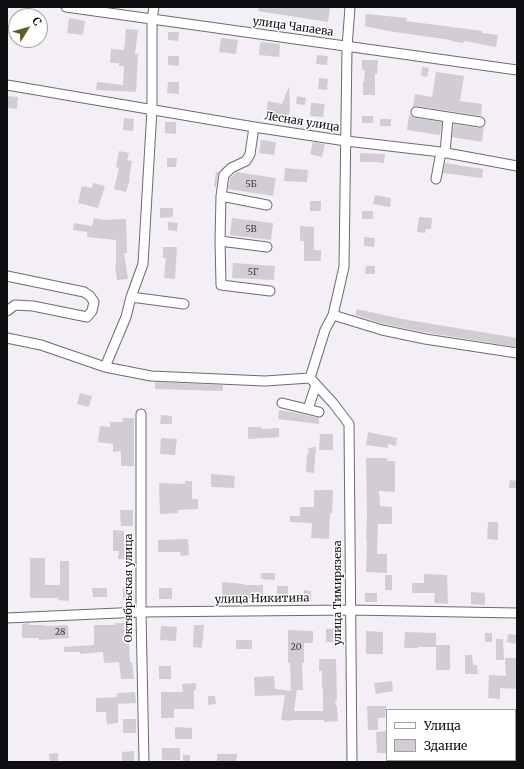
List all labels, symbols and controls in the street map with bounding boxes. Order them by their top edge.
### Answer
north arrow [8,8,48,48]
text: С [29,14,45,29]
street label: улица Чапаева [252,15,334,39]
street label: Лесная улица [264,110,340,134]
house number: 5Б [245,179,257,189]
house number: 5В [245,224,257,234]
house number: 5Г [248,267,258,277]
street label: Октябрьская улица [122,534,136,642]
street label: улица Тимирязева [331,540,345,646]
street label: улица Никитина [214,592,310,606]
house number: 28 [55,627,65,637]
house number: 20 [291,642,301,652]
legend [386,709,516,761]
text: Улица [424,718,461,733]
text: Здание [424,738,467,753]

